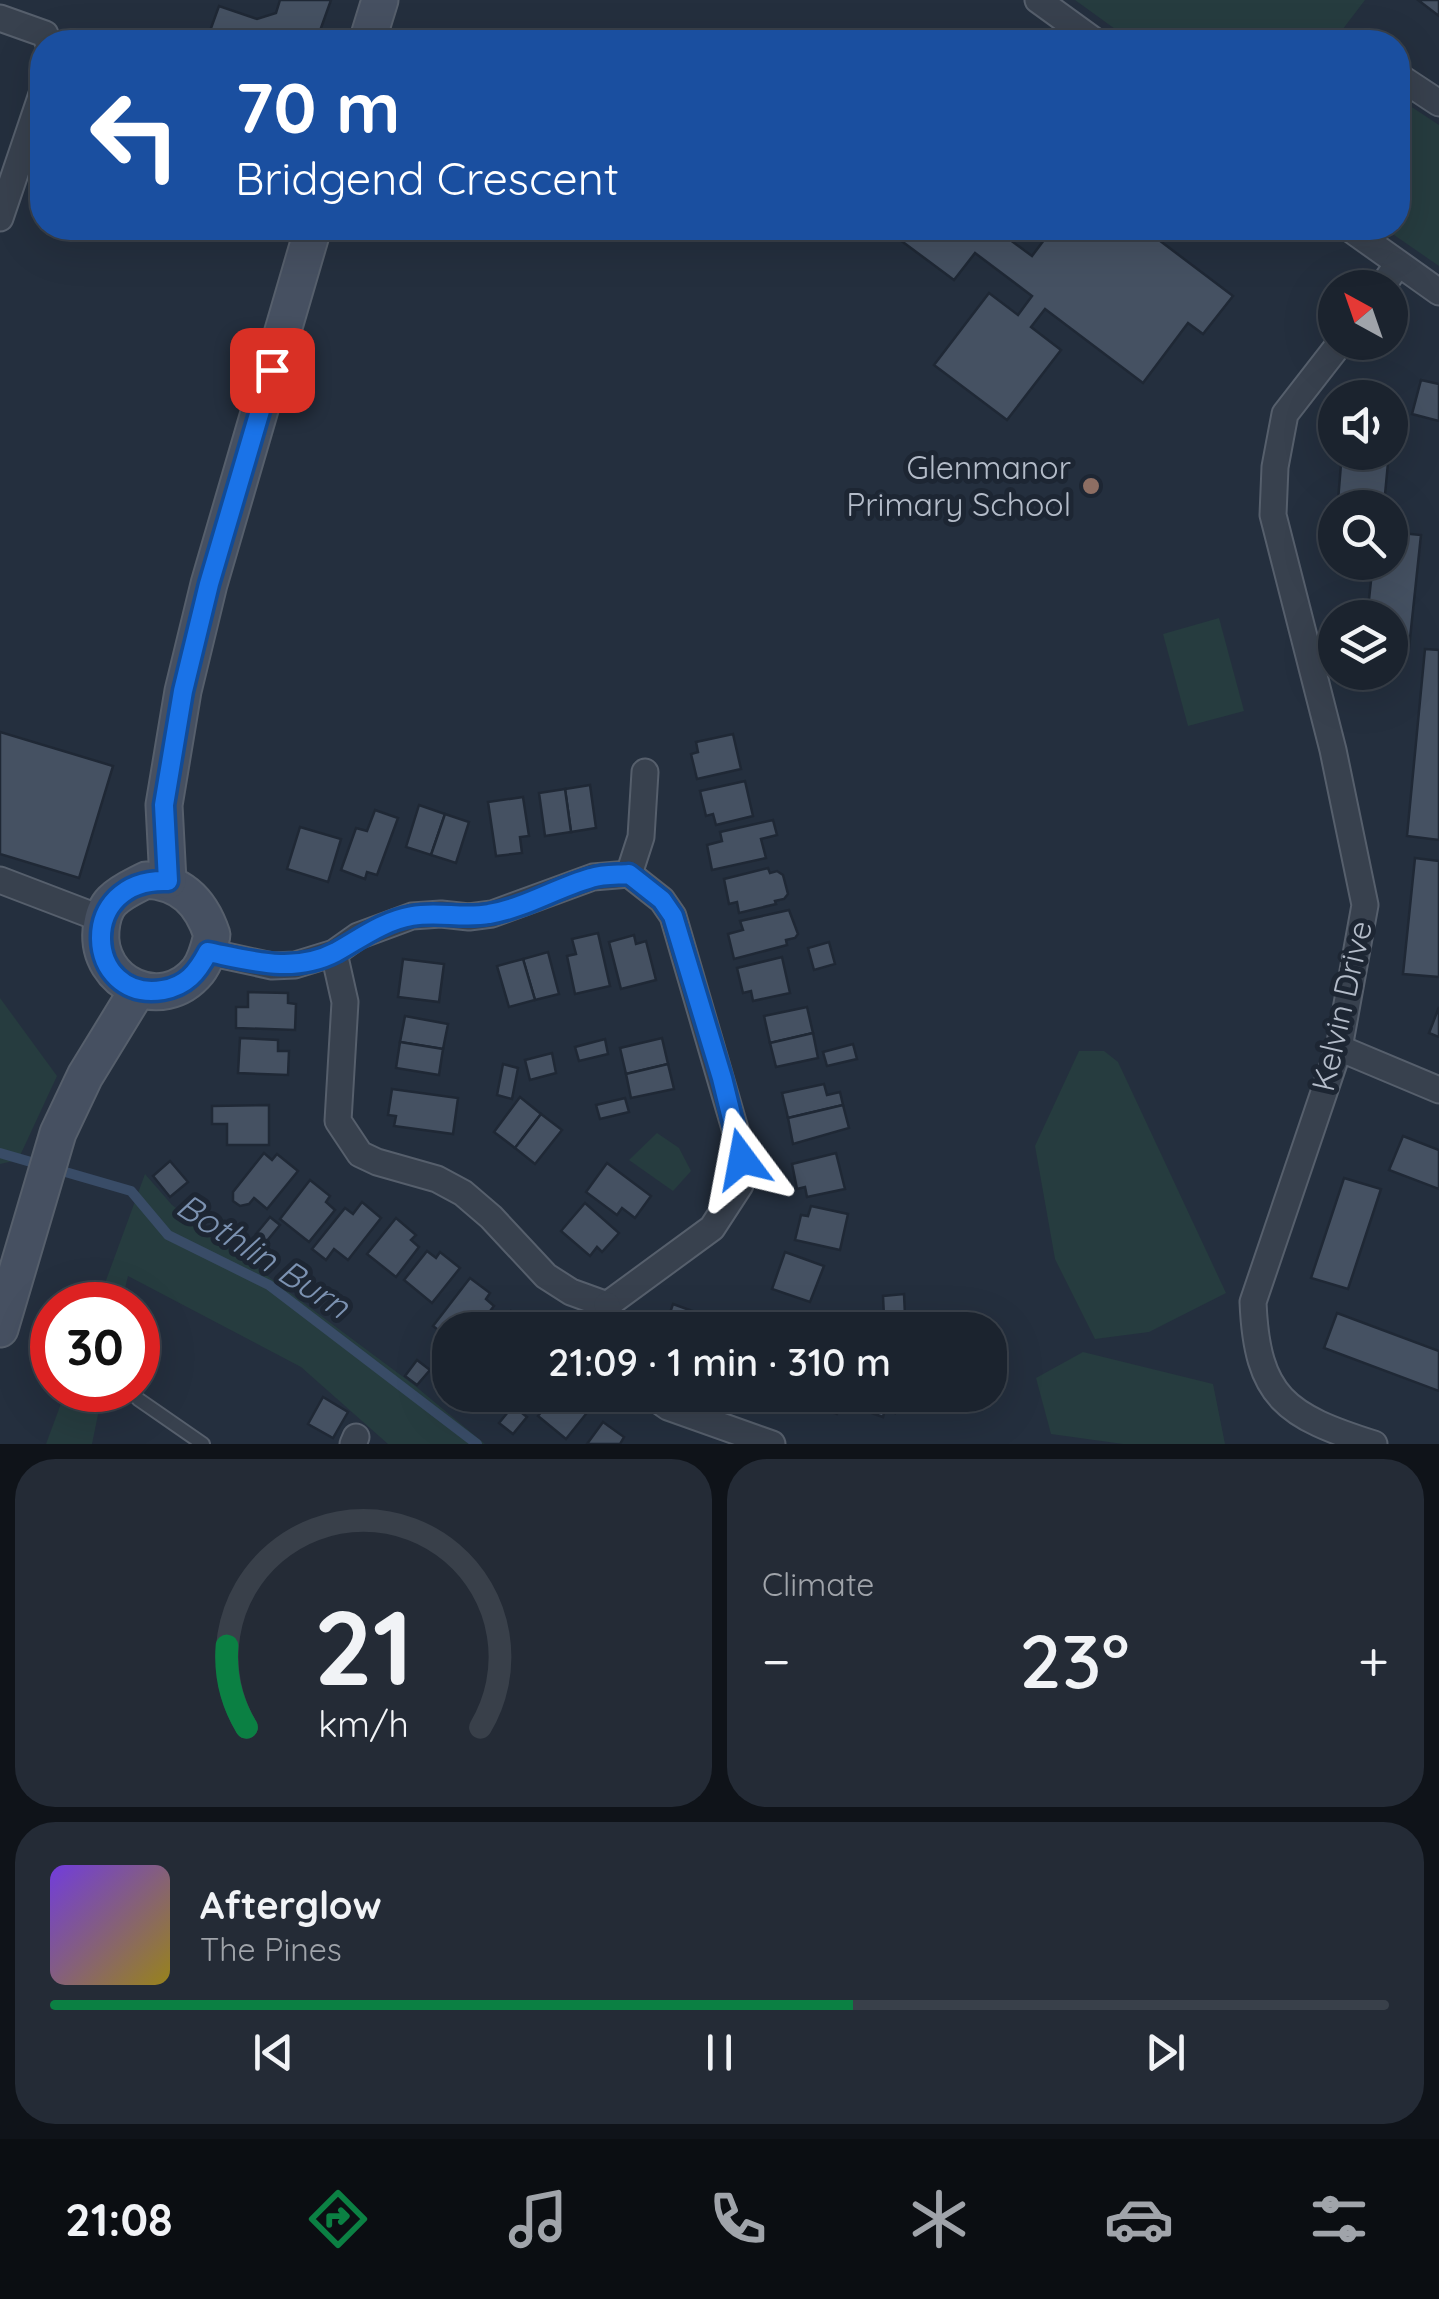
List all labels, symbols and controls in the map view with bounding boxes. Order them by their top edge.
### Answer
text: 70 m [235,63,401,151]
icon: left [70,70,200,200]
text: Bridgend Crescent [235,150,619,206]
north arrow [1318,270,1408,360]
map controls [1318,270,1408,690]
pin [230,328,315,413]
icon: arrive [245,343,300,398]
button: sound [1318,380,1408,470]
place label: Glenmanor Primary School [846,447,1071,524]
marker: Glenmanor Primary School [1080,475,1102,497]
button: search [1318,490,1408,580]
button: layers [1318,600,1408,690]
street label: Kelvin Drive [1302,917,1380,1095]
position arrow [690,1107,794,1211]
water label: Bothlin Burn [169,1183,359,1328]
speed limit sign: 30 [30,1282,160,1412]
text: 21:09 · 1 min · 310 m [548,1338,891,1386]
text: Climate [762,1564,874,1604]
text: 21 [314,1581,413,1711]
text: 23° [1019,1613,1129,1707]
text: − [762,1626,791,1695]
text: + [1358,1626,1389,1695]
text: km/h [318,1701,409,1746]
text: Afterglow [200,1881,382,1929]
text: The Pines [200,1929,342,1969]
icon: previous [246,2025,301,2080]
icon: pause [692,2025,747,2080]
icon: next [1138,2025,1193,2080]
icon: directions [303,2184,373,2254]
icon: music [503,2184,573,2254]
icon: phone [703,2184,773,2254]
icon: climate [904,2184,974,2254]
icon: car [1104,2184,1174,2254]
icon: filters [1304,2184,1374,2254]
text: 21:08 [65,2191,173,2247]

